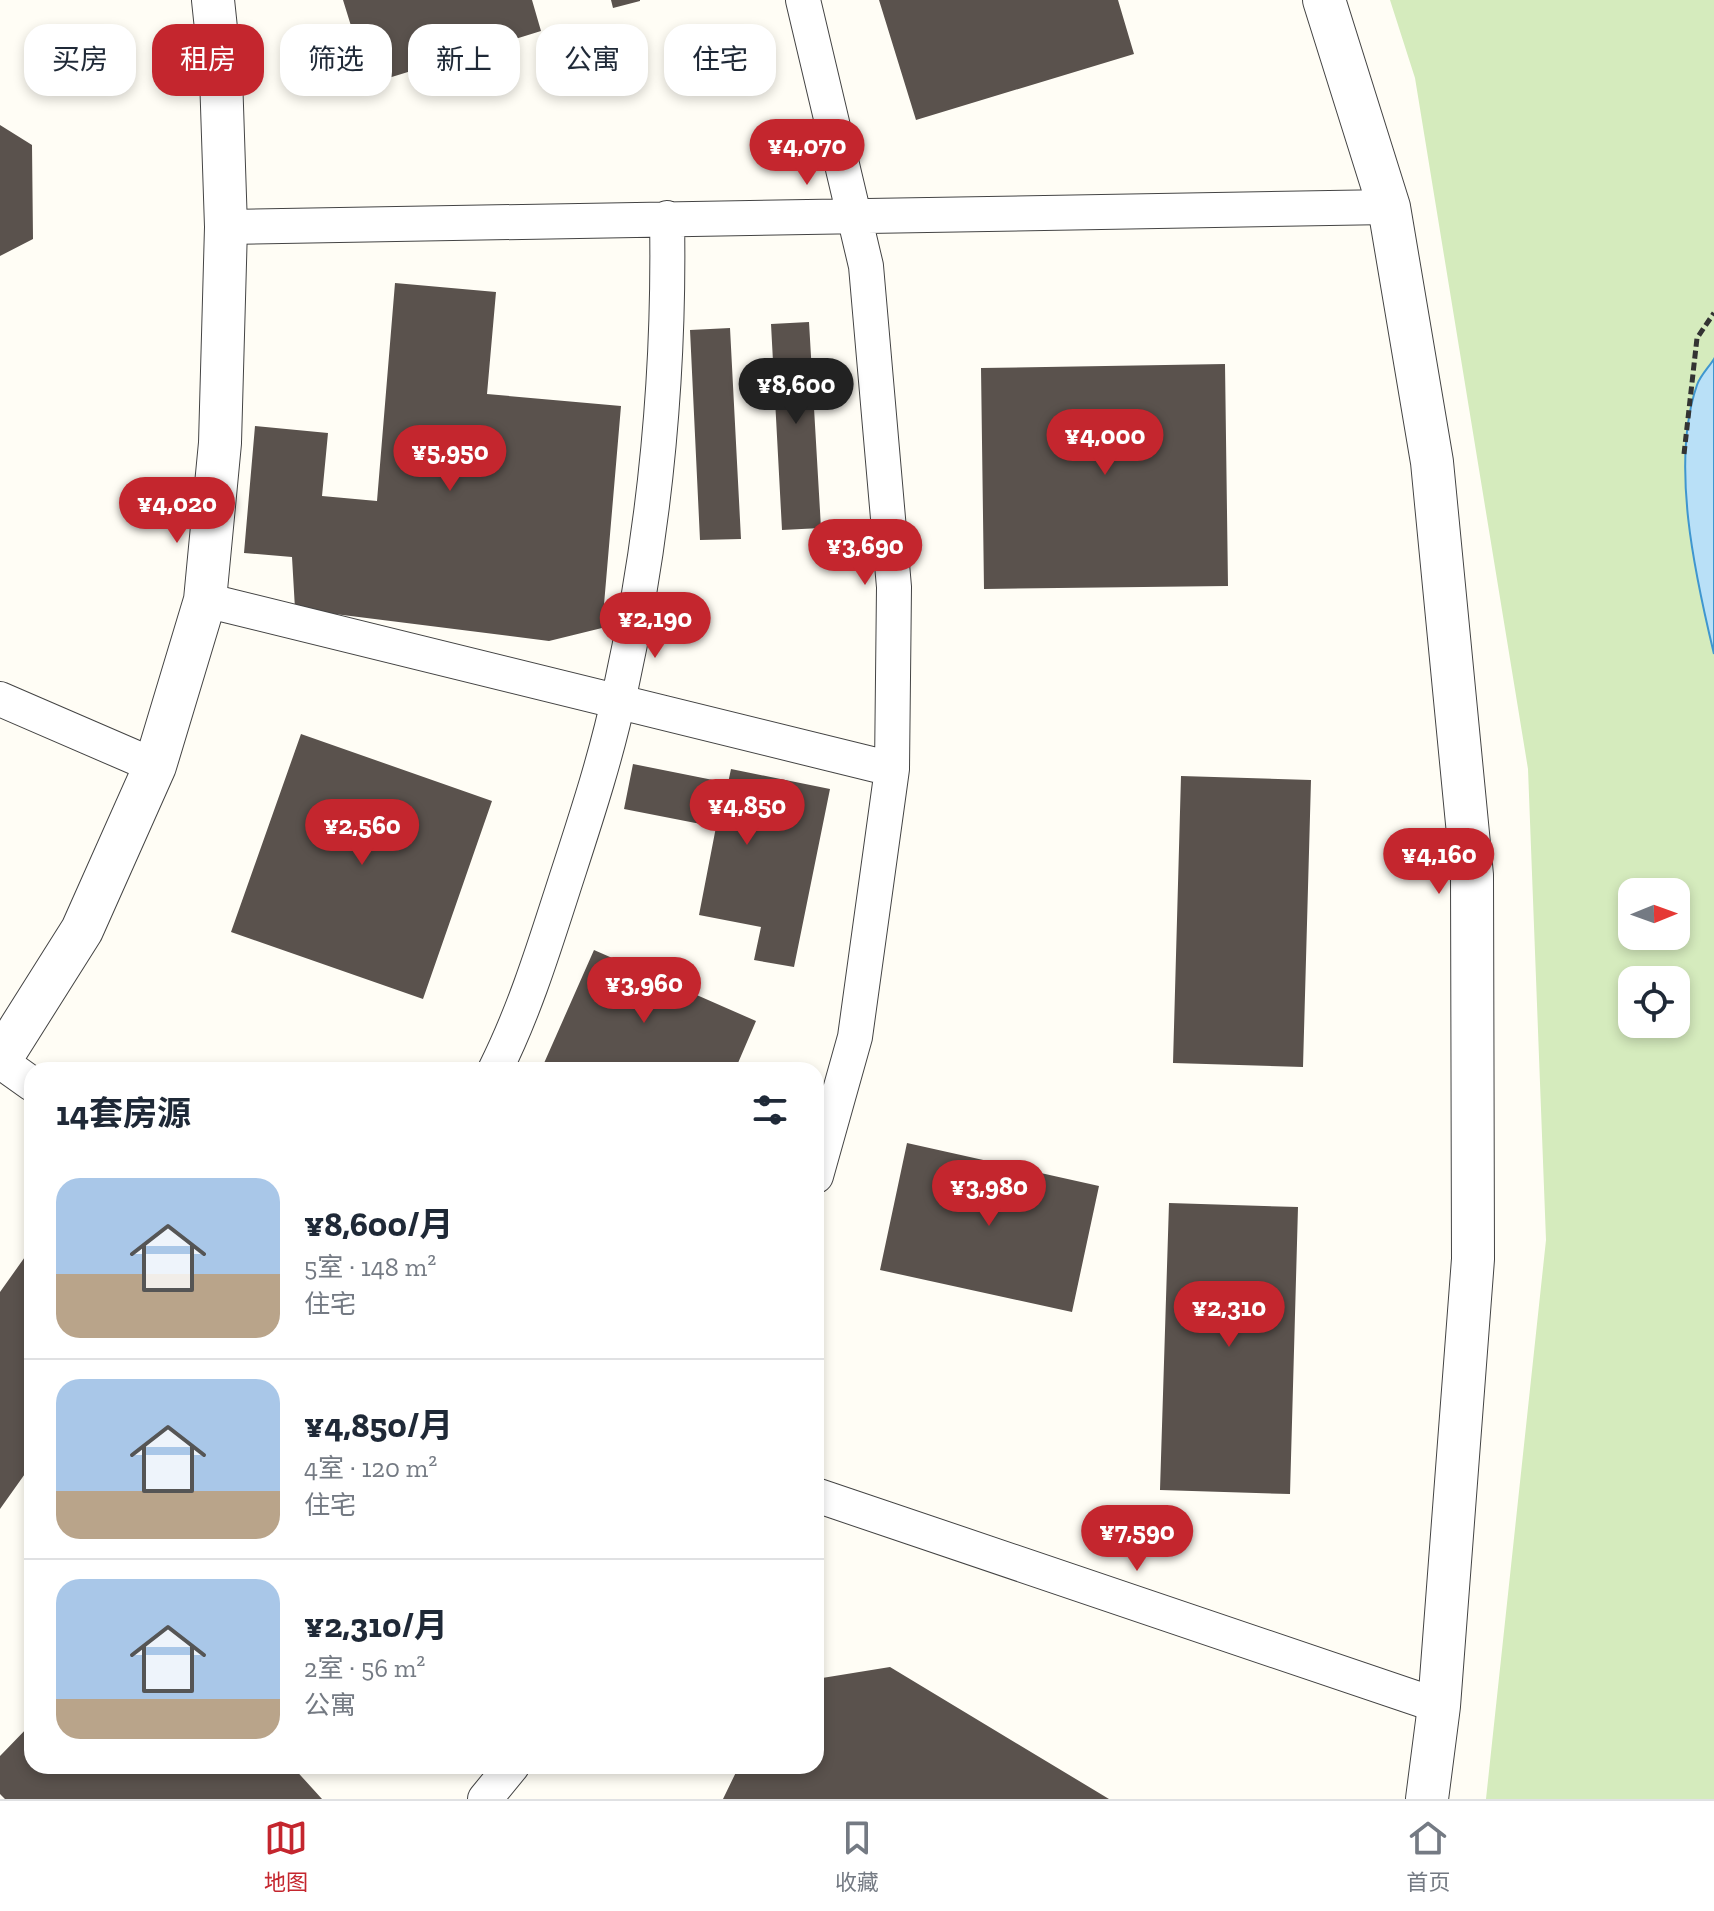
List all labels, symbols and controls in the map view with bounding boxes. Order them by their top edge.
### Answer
chip: 买房 [24,24,136,96]
chip: 租房 [152,24,264,96]
chip: 筛选 [280,24,392,96]
chip: 新上 [408,24,520,96]
chip: 公寓 [536,24,648,96]
chip: 住宅 [664,24,776,96]
pin: ¥4,070 [742,119,872,187]
text: ¥4,070 [768,129,846,161]
pin: ¥8,600 [731,358,861,426]
text: ¥8,600 [757,368,835,400]
pin: ¥4,000 [1040,409,1170,477]
text: ¥4,000 [1065,419,1146,451]
pin: ¥5,950 [385,425,515,493]
text: ¥5,950 [411,435,489,467]
pin: ¥4,020 [112,477,242,545]
text: ¥4,020 [137,487,217,519]
pin: ¥3,690 [800,519,930,587]
text: ¥3,690 [826,529,904,561]
pin: ¥2,190 [590,592,720,660]
text: ¥2,190 [618,602,692,634]
pin: ¥4,850 [682,779,812,847]
text: ¥4,850 [708,789,786,821]
pin: ¥2,560 [297,799,427,867]
text: ¥2,560 [323,809,401,841]
pin: ¥4,160 [1374,828,1504,896]
text: ¥4,160 [1401,838,1477,870]
north arrow [1618,878,1690,950]
map controls [1618,878,1690,1038]
pin: ¥3,960 [579,957,709,1025]
button: locate [1618,966,1690,1038]
text: ¥3,960 [605,967,683,999]
icon: filters [748,1088,792,1132]
text: 14套房源 [56,1093,191,1134]
pin: ¥3,980 [924,1160,1054,1228]
text: ¥3,980 [950,1170,1028,1202]
text: ¥8,600/月 [304,1204,453,1245]
icon: home [120,1210,216,1306]
text: 5室 · 148 m² [304,1251,436,1283]
pin: ¥2,310 [1164,1281,1294,1349]
text: 住宅 [304,1288,356,1320]
text: ¥2,310 [1192,1291,1266,1323]
text: ¥4,850/月 [304,1405,453,1446]
icon: home [120,1411,216,1507]
text: 4室 · 120 m² [304,1452,437,1484]
text: 住宅 [304,1489,356,1521]
pin: ¥7,590 [1072,1505,1202,1573]
text: ¥7,590 [1099,1515,1175,1547]
text: ¥2,310/月 [304,1605,448,1646]
icon: home [120,1611,216,1707]
text: 2室 · 56 m² [304,1652,425,1684]
text: 公寓 [304,1689,356,1721]
tab: 地图 [264,1816,308,1896]
tab: 收藏 [835,1816,879,1896]
tab: 首页 [1406,1816,1450,1896]

